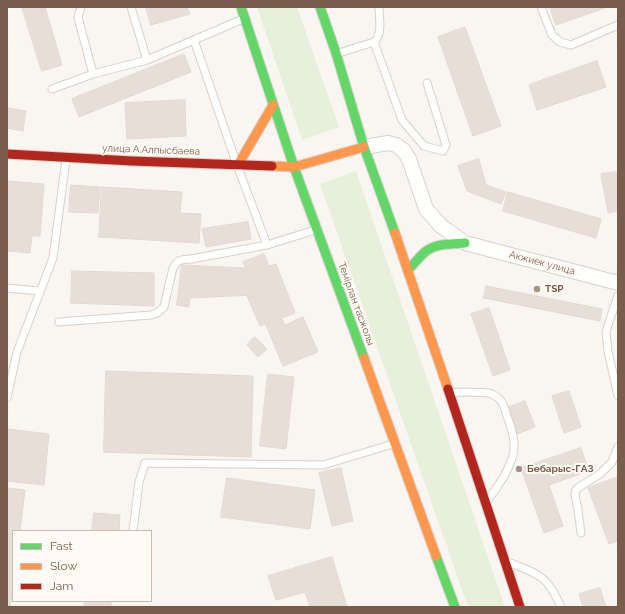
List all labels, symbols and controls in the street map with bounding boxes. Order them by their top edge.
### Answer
street label: улица А.Алпысбаева [102,142,200,158]
street label: Акжиек улица [508,248,576,278]
street label: Темірлан тасжолы [335,261,377,347]
place label: TSP [545,283,564,295]
marker: TSP [532,284,542,294]
place label: Бебарыс-ГАЗ [527,463,593,475]
marker: Бебарыс-ГАЗ [514,464,524,474]
legend [12,530,152,602]
text: Fast [50,539,73,553]
text: Slow [50,559,77,573]
text: Jam [50,579,73,593]

